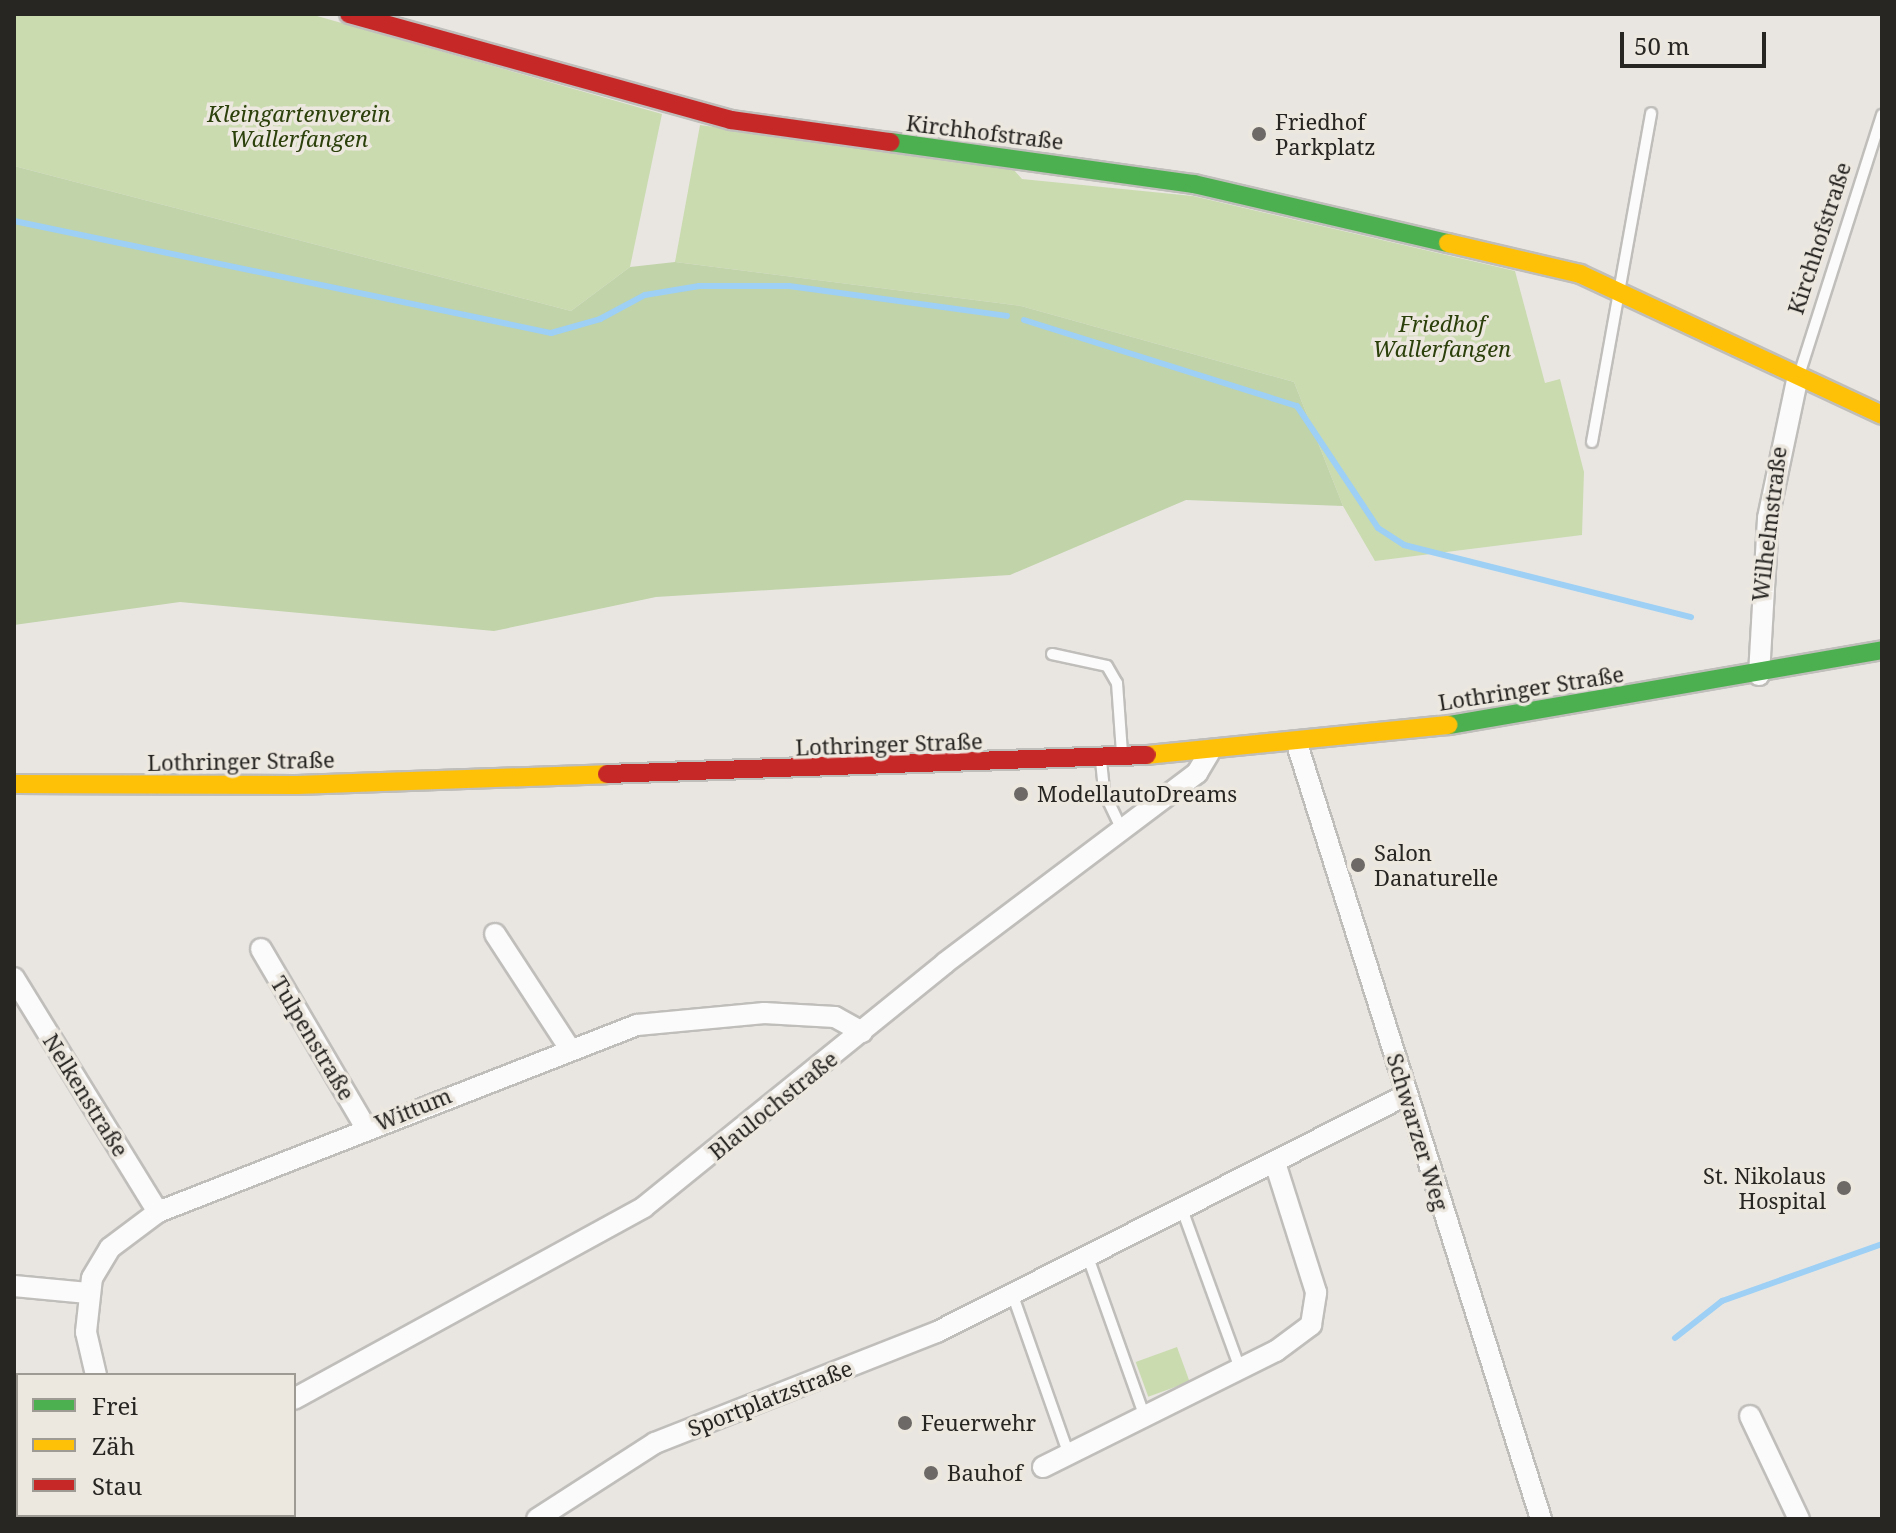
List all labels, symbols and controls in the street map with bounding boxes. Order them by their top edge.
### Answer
scale bar [1624,16,1770,66]
text: 50 m [1634,29,1690,62]
park label: Kleingartenverein Wallerfangen [207,100,391,152]
place label: Friedhof Parkplatz [1275,108,1376,160]
street label: Kirchhofstraße [905,109,1065,155]
marker: Friedhof Parkplatz [1250,125,1268,143]
street label: Kirchhofstraße [1782,159,1856,317]
park label: Friedhof Wallerfangen [1373,310,1511,362]
street label: Wilhelmstraße [1746,445,1792,603]
street label: Lothringer Straße [1436,660,1626,716]
street label: Lothringer Straße [795,728,983,760]
street label: Lothringer Straße [147,746,335,776]
place label: ModellautoDreams [1037,781,1237,807]
marker: ModellautoDreams [1012,785,1030,803]
place label: Salon Danaturelle [1374,839,1498,890]
marker: Salon Danaturelle [1349,856,1367,874]
street label: Tulpenstraße [266,971,360,1105]
street label: Nelkenstraße [38,1029,134,1161]
street label: Blaulochstraße [703,1045,843,1165]
street label: Schwarzer Weg [1382,1050,1454,1214]
street label: Wittum [371,1082,455,1136]
place label: St. Nikolaus Hospital [1703,1162,1826,1214]
marker: St. Nikolaus Hospital [1833,1177,1855,1199]
street label: Sportplatzstraße [684,1355,856,1441]
legend [16,1373,296,1517]
text: Frei [92,1389,138,1422]
place label: Feuerwehr [921,1410,1036,1436]
marker: Feuerwehr [896,1414,914,1432]
text: Zäh [92,1429,135,1462]
place label: Bauhof [947,1460,1023,1486]
marker: Bauhof [922,1464,940,1482]
text: Stau [92,1469,142,1502]

